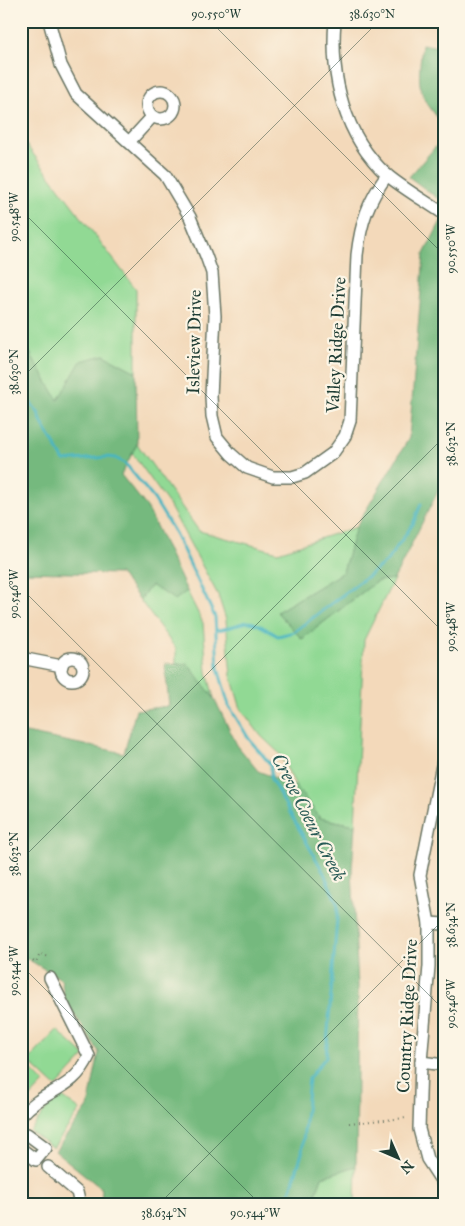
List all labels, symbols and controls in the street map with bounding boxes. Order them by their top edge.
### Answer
text: 90.550°W [191,7,241,21]
text: 38.630°N [349,7,395,21]
text: 90.548°W [7,191,21,242]
text: 90.550°W [444,224,458,274]
street label: Valley Ridge Drive [321,276,352,415]
street label: Isleview Drive [182,289,206,395]
text: 38.630°N [7,349,21,395]
text: 38.632°N [444,421,458,467]
text: 90.546°W [7,569,21,619]
text: 90.548°W [444,601,458,652]
water label: Creve Coeur Creek [267,749,351,885]
text: 38.632°N [7,831,21,877]
text: 38.634°N [444,902,458,948]
street label: Country Ridge Drive [392,938,423,1094]
text: 90.544°W [7,945,21,996]
text: 90.546°W [444,979,458,1029]
north arrow [372,1134,422,1184]
text: N [397,1157,417,1177]
text: 38.634°N [141,1206,187,1220]
text: 90.544°W [230,1206,281,1220]

